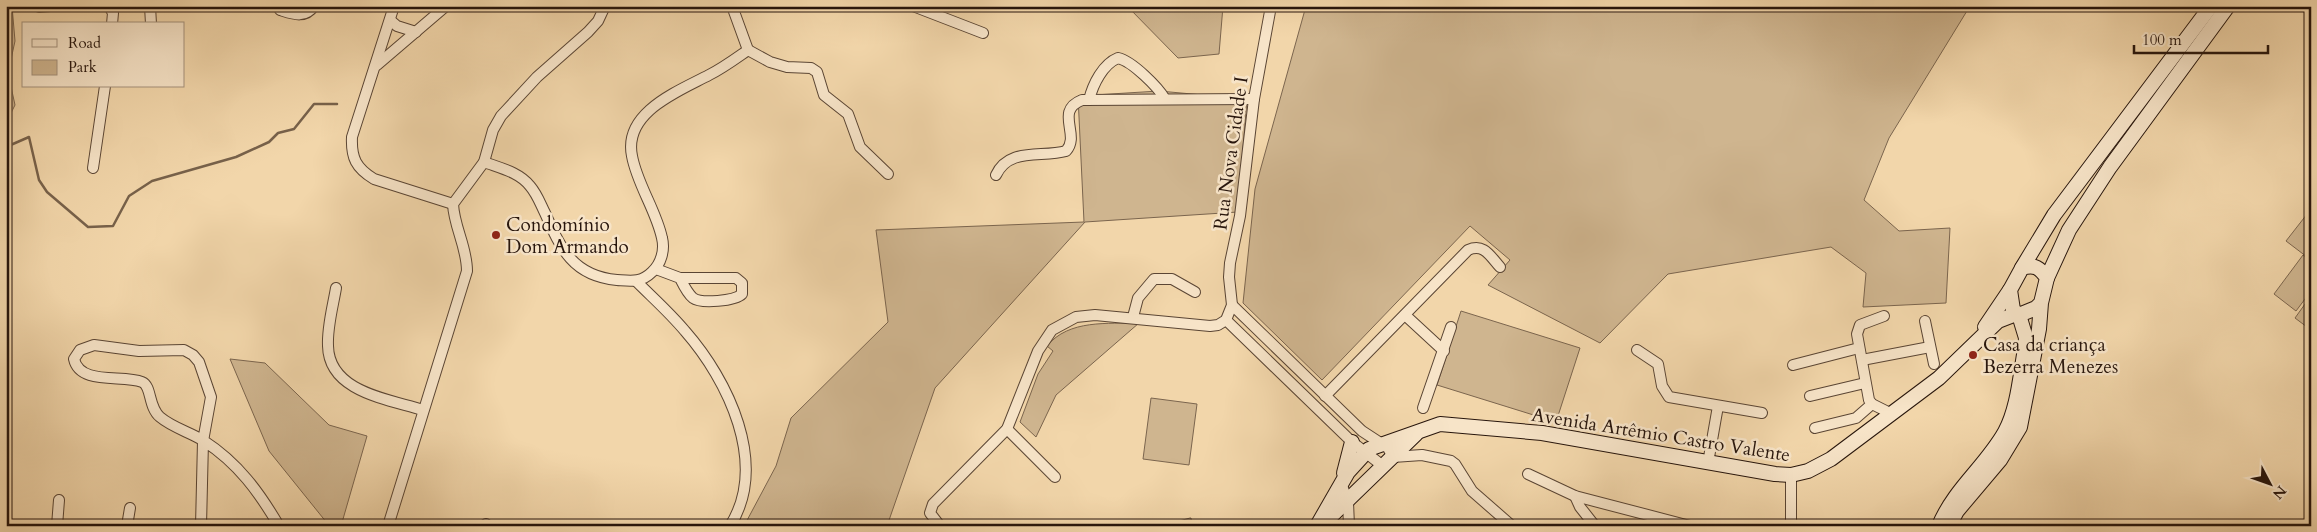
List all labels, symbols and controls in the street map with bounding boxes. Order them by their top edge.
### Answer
legend [22,22,185,88]
scale bar [2134,22,2268,54]
text: 100 m [2142,30,2182,50]
text: Road [68,33,101,53]
text: Park [68,57,97,77]
street label: Rua Nova Cidade I [1207,75,1255,232]
place label: Condomínio Dom Armando [506,212,629,260]
marker: Condomínio Dom Armando [490,229,502,241]
place label: Casa da criança Bezerra Menezes [1983,332,2118,380]
marker: Casa da criança Bezerra Menezes [1967,349,1979,361]
street label: Avenida Artêmio Castro Valente [1530,402,1792,468]
north arrow [2244,460,2294,510]
text: N [2268,481,2291,503]

